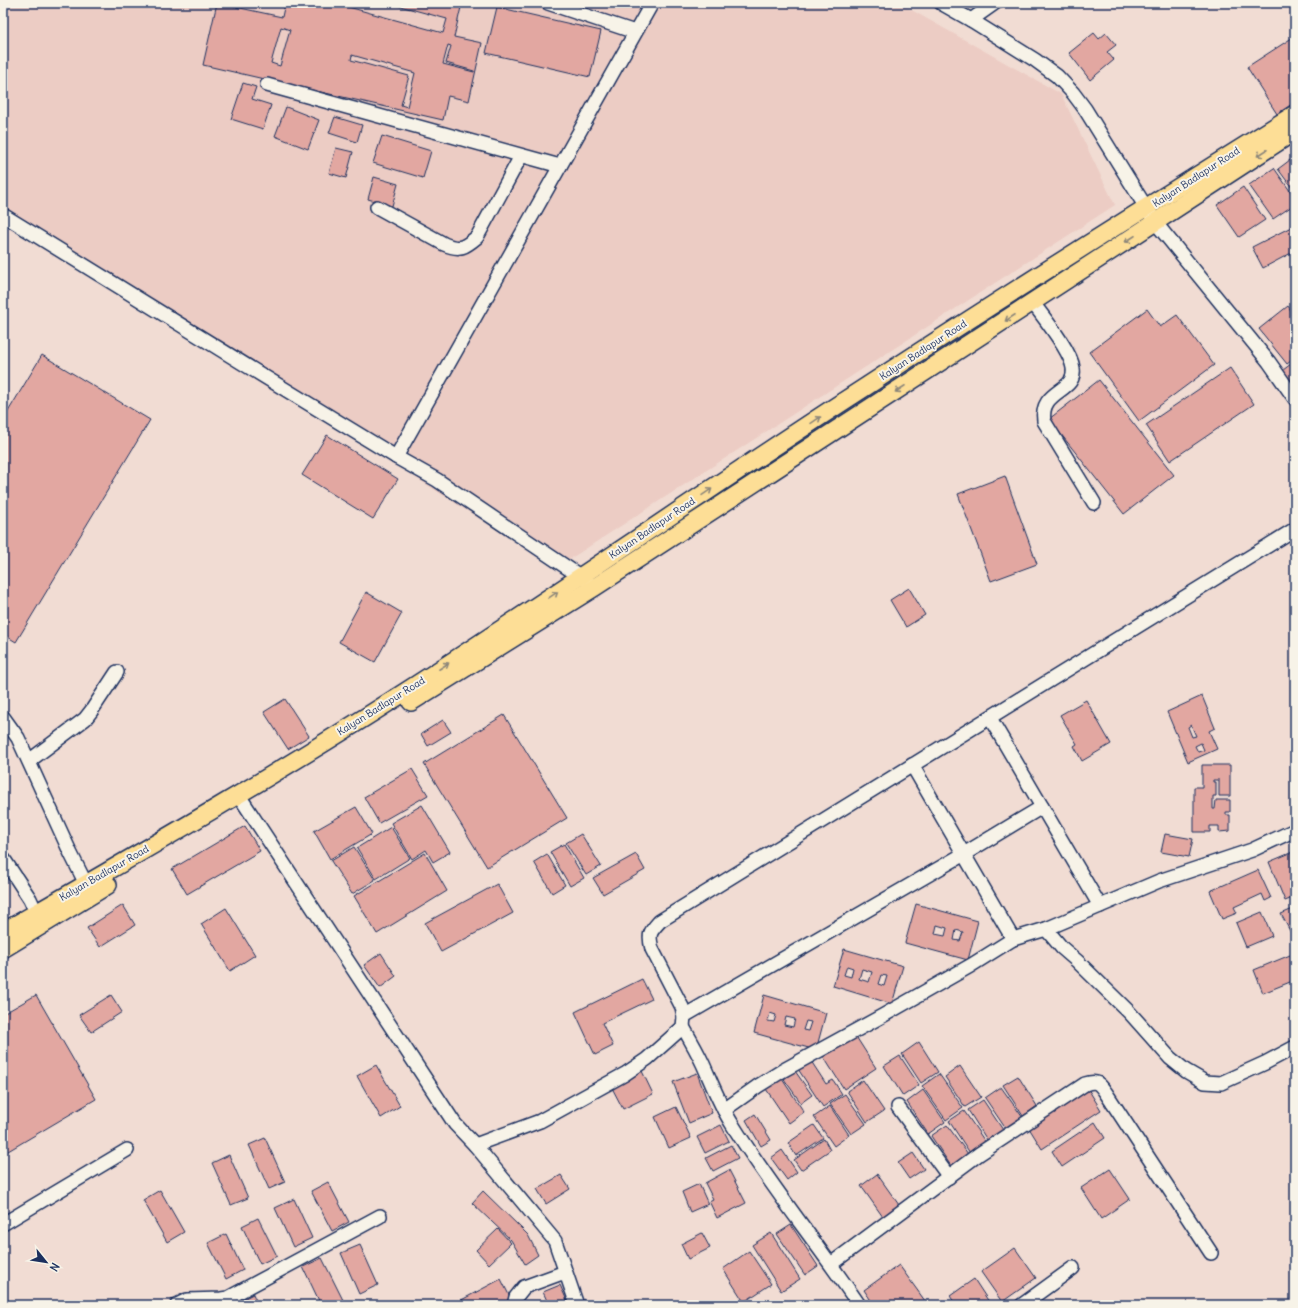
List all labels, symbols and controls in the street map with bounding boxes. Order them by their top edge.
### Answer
street label: Kalyan Badlapur Road [1150,144,1242,210]
one-way arrow [1256,149,1268,157]
one-way arrow [1124,235,1136,243]
one-way arrow [1004,314,1015,322]
street label: Kalyan Badlapur Road [877,317,969,383]
one-way arrow [895,384,906,393]
one-way arrow [810,415,821,424]
one-way arrow [702,487,713,496]
street label: Kalyan Badlapur Road [606,494,698,562]
one-way arrow [547,591,558,599]
one-way arrow [438,662,450,670]
street label: Kalyan Badlapur Road [335,674,427,738]
street label: Kalyan Badlapur Road [57,842,151,904]
north arrow [26,1242,66,1282]
text: N [47,1260,63,1274]

